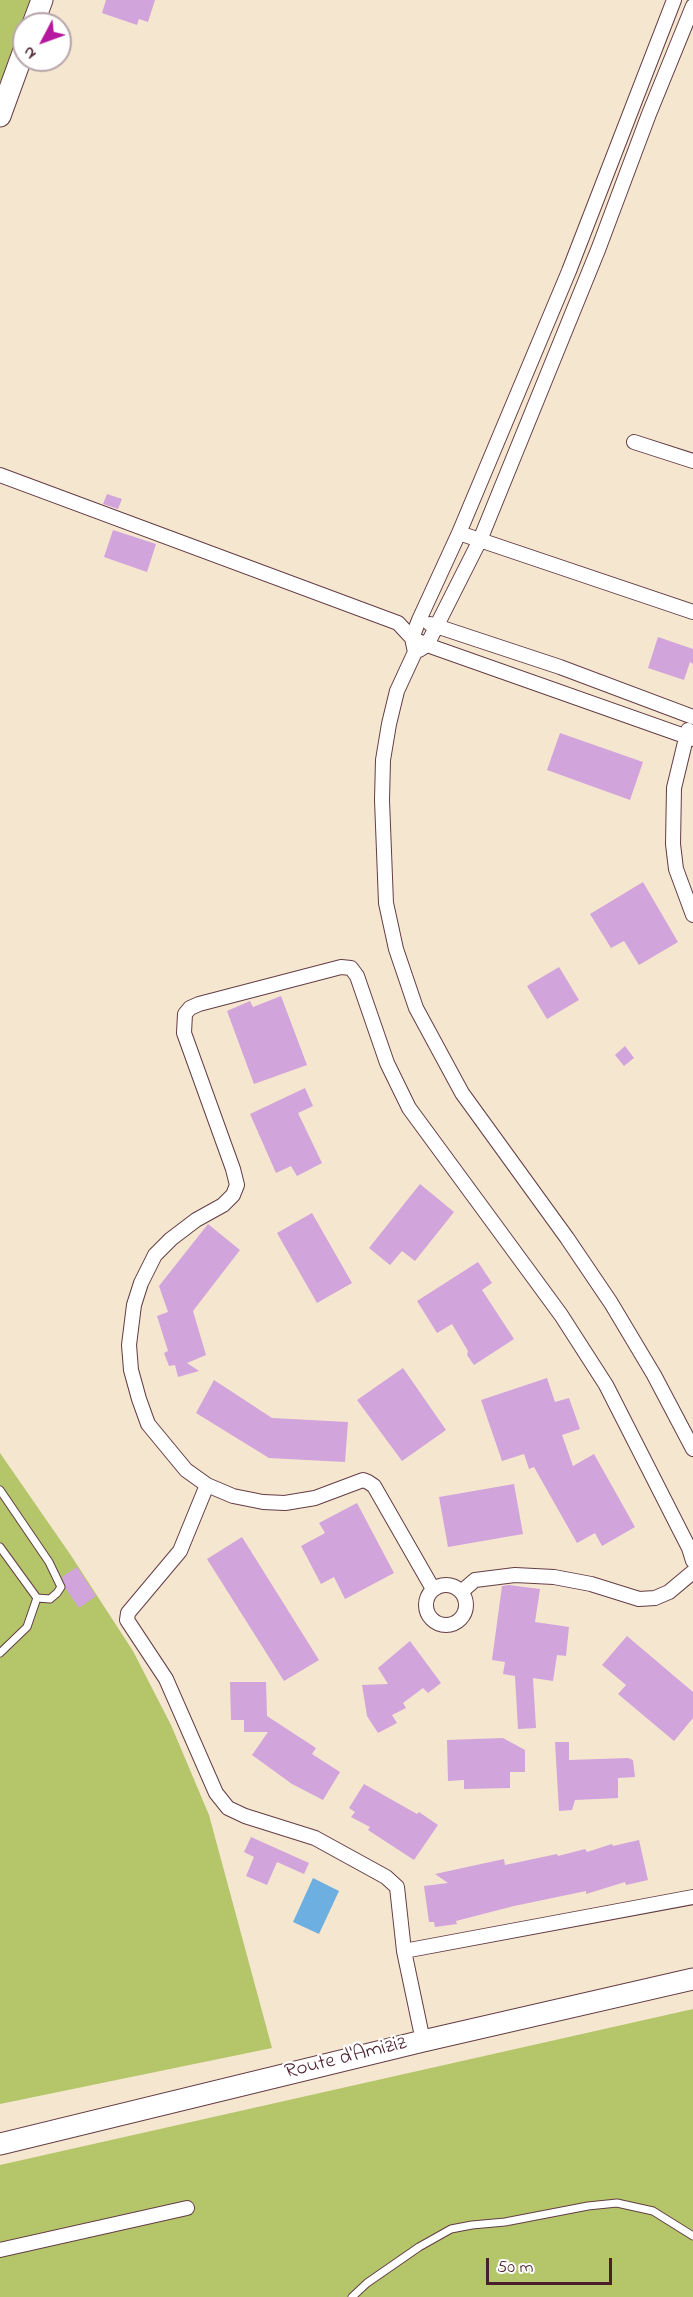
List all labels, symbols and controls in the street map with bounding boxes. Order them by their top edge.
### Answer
north arrow [12,12,72,72]
text: N [17,41,43,64]
street label: Route d'Amiziz [283,2032,409,2086]
scale bar [489,2246,615,2284]
text: 50 m [497,2255,534,2281]

